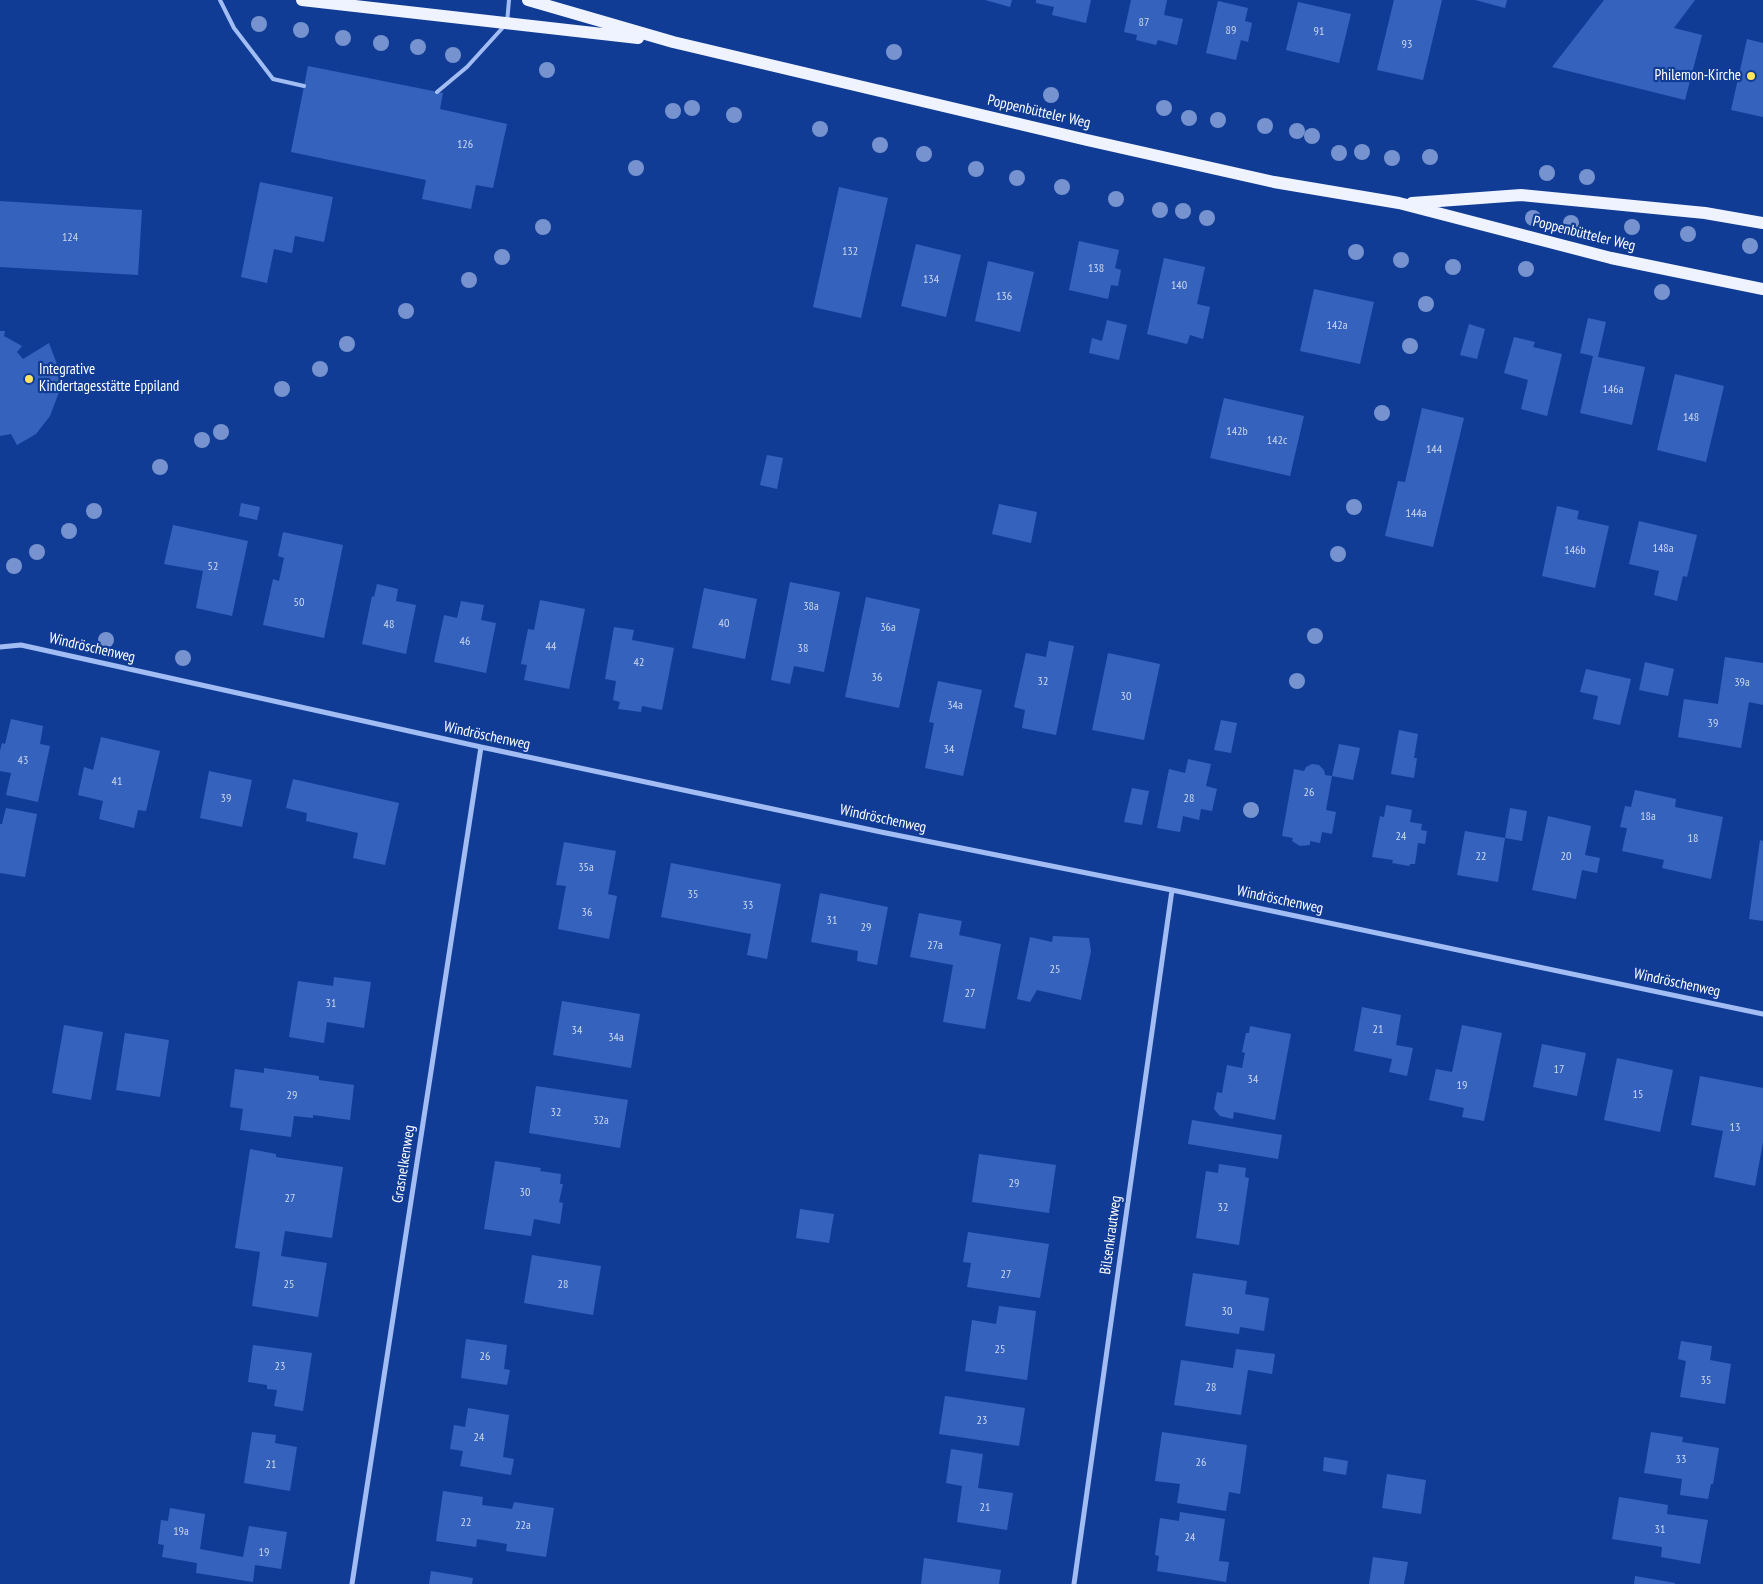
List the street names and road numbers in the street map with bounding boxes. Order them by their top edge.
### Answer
street label: Poppenbütteler Weg [986,91,1092,133]
street label: Poppenbütteler Weg [1531,213,1637,255]
street label: Windröschenweg [47,629,137,667]
street label: Windröschenweg [442,718,532,754]
street label: Windröschenweg [838,801,928,837]
street label: Windröschenweg [1235,882,1325,918]
street label: Windröschenweg [1632,965,1722,1001]
street label: Grasnelkenweg [389,1124,419,1204]
street label: Bilsenkrautweg [1097,1194,1125,1276]

